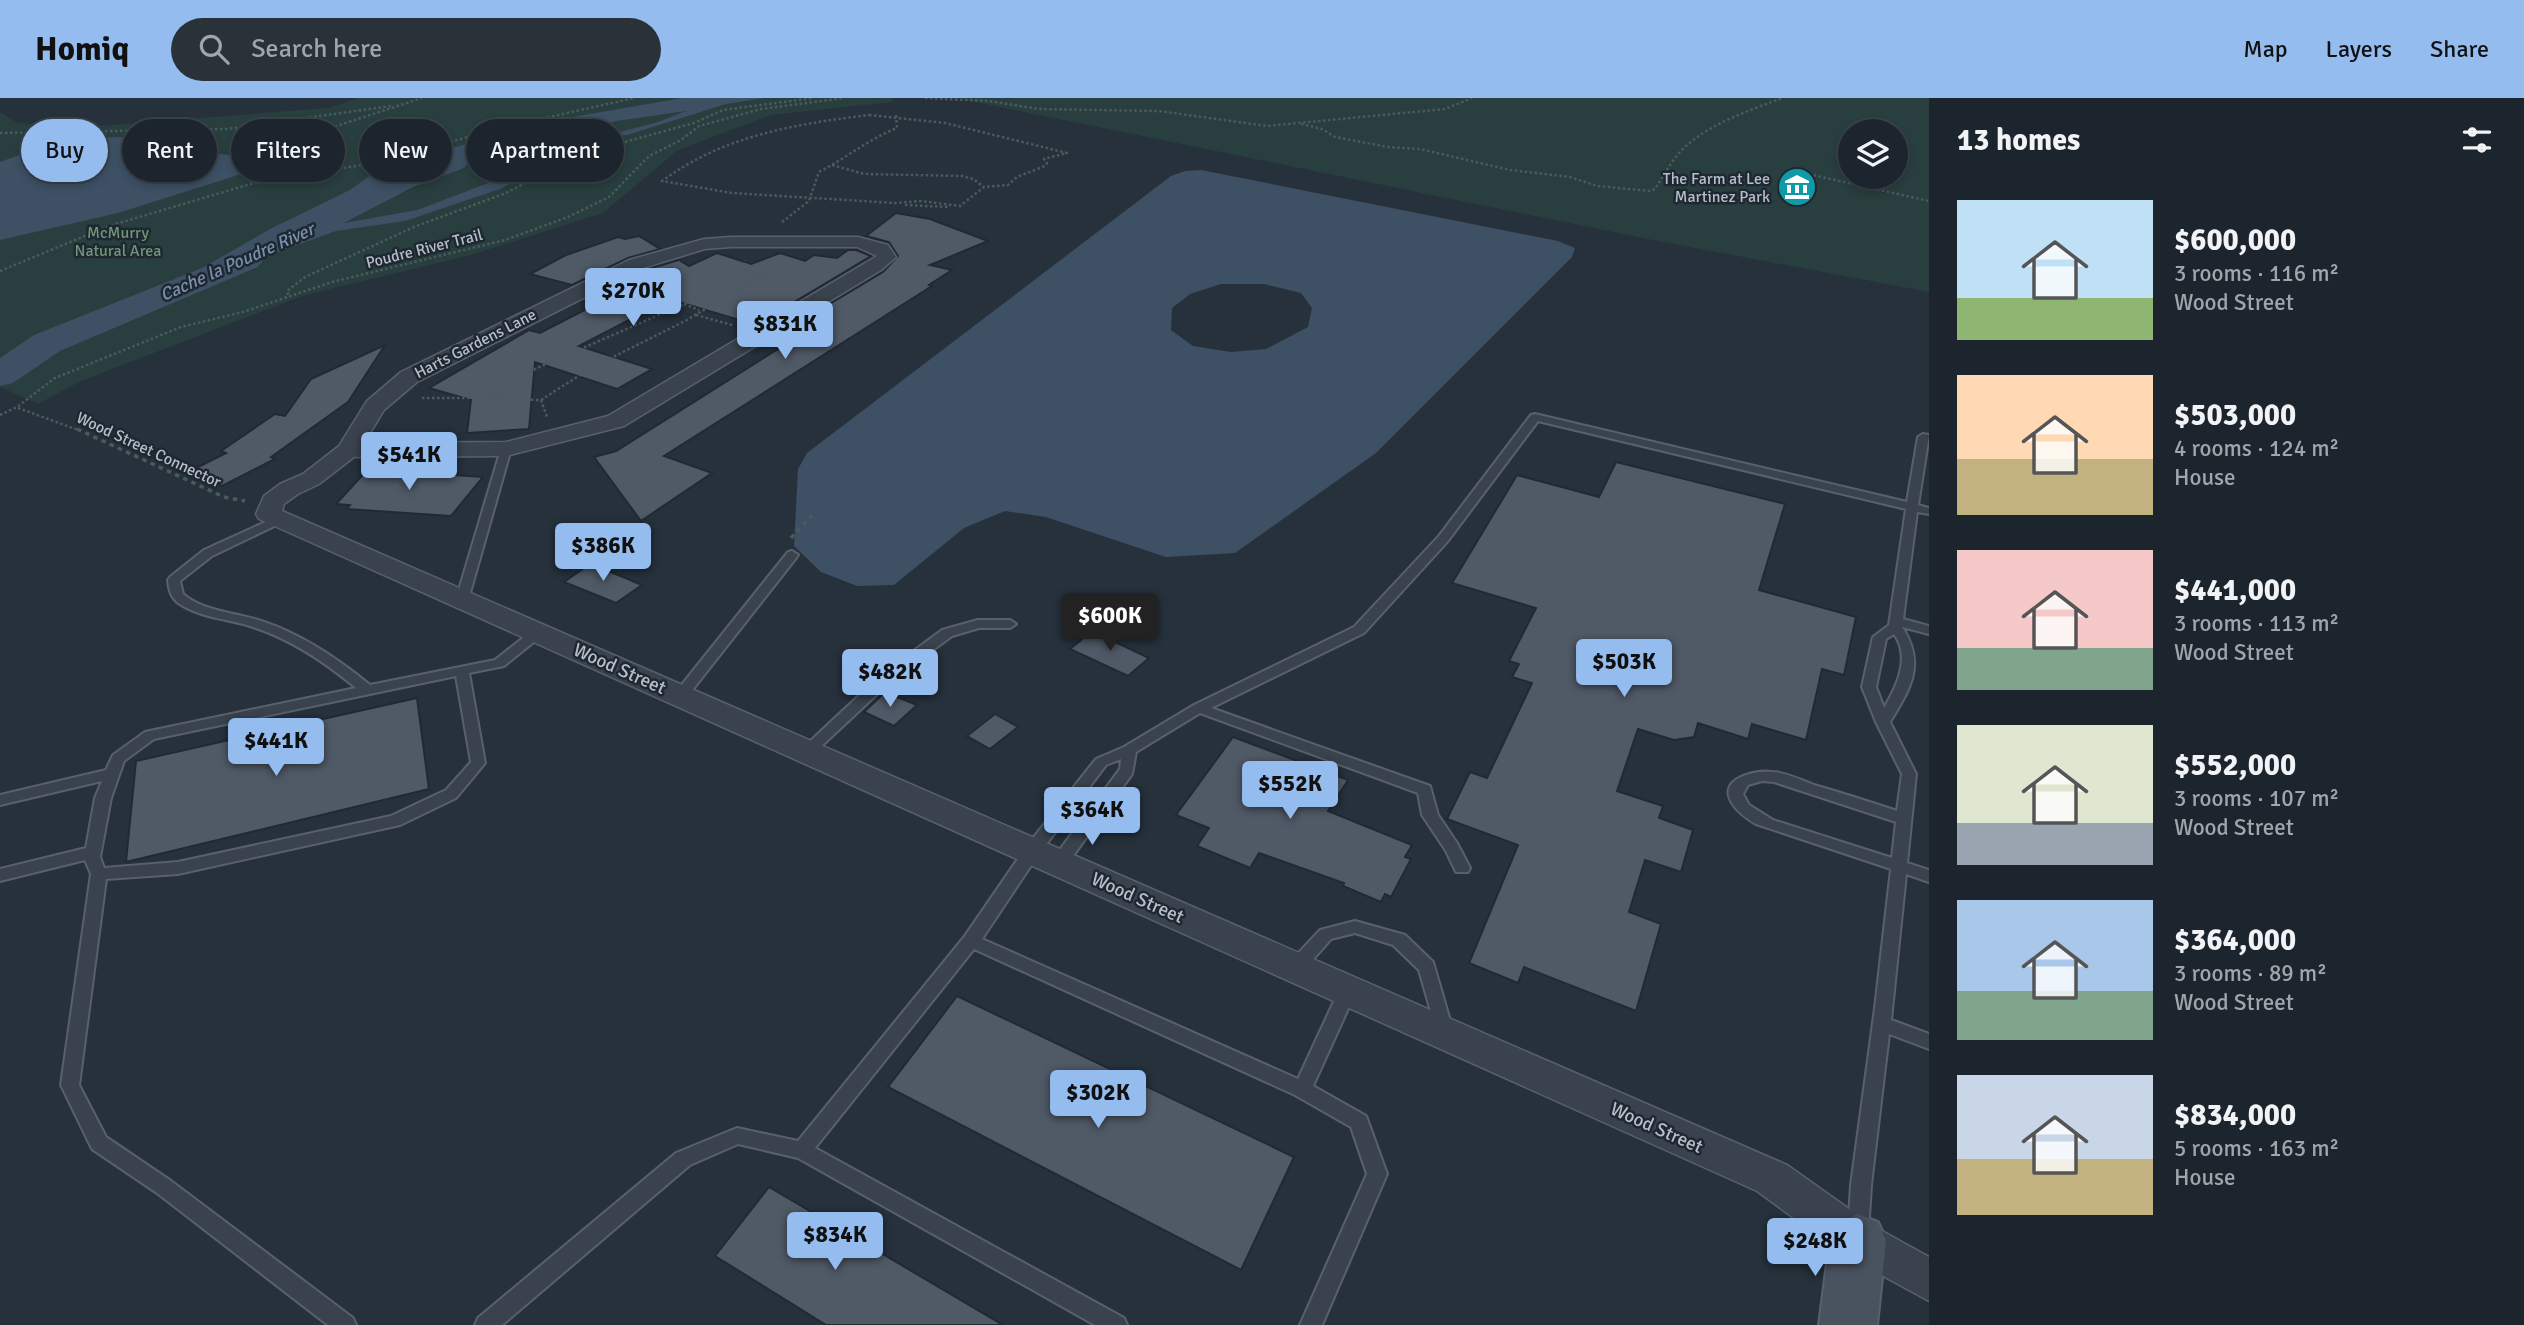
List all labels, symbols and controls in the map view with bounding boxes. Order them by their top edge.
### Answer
search box [171,18,661,81]
text: Homiq [35,29,129,70]
icon: search [195,30,233,68]
text: Search here [251,33,382,65]
text: Map [2243,34,2288,64]
text: Layers [2326,34,2392,64]
text: Share [2430,34,2489,64]
chip: Buy [21,119,108,182]
chip: Rent [122,119,217,182]
chip: Filters [231,119,345,182]
chip: New [359,119,452,182]
chip: Apartment [466,119,624,182]
map controls [1838,119,1908,189]
button: layers [1838,119,1908,189]
icon: filters [2458,121,2496,159]
text: 13 homes [1957,122,2080,159]
museum icon: The Farm at Lee Martinez Park [1776,166,1818,208]
place label: The Farm at Lee Martinez Park [1663,169,1770,207]
water label: Cache la Poudre River [157,217,320,306]
text: $600,000 [2174,222,2296,259]
park label: McMurry Natural Area [75,223,161,261]
street label: Poudre River Trail [364,225,485,273]
icon: home [2013,228,2097,312]
text: 3 rooms · 116 m² [2174,259,2339,288]
pin: $270K [584,268,682,328]
text: $270K [601,276,665,305]
text: Wood Street [2174,288,2294,317]
pin: $831K [736,302,834,361]
street label: Harts Gardens Lane [411,305,540,383]
text: $831K [753,309,817,338]
text: $503,000 [2174,397,2296,434]
icon: home [2013,403,2097,487]
street label: Wood Street Connector [73,408,224,492]
pin: $541K [360,432,458,492]
text: 4 rooms · 124 m² [2174,434,2339,463]
text: $541K [377,440,441,469]
text: House [2174,463,2236,492]
pin: $386K [554,524,652,583]
text: $386K [571,531,635,560]
text: $441,000 [2174,572,2296,609]
icon: home [2013,578,2097,662]
pin: $600K [1061,594,1159,653]
text: $600K [1078,601,1142,630]
text: 3 rooms · 113 m² [2174,609,2339,638]
street label: Wood Street [570,638,670,700]
text: Wood Street [2174,638,2294,667]
pin: $503K [1575,640,1673,699]
text: $503K [1592,647,1656,676]
pin: $482K [841,650,939,709]
text: $482K [858,657,922,686]
pin: $441K [227,718,325,778]
text: $441K [244,726,308,755]
text: $552,000 [2174,747,2296,784]
icon: home [2013,753,2097,837]
pin: $552K [1241,762,1339,821]
text: $552K [1258,769,1322,798]
text: 3 rooms · 107 m² [2174,784,2339,813]
pin: $364K [1043,788,1141,847]
text: $364K [1060,795,1124,824]
text: Wood Street [2174,813,2294,842]
street label: Wood Street [1088,867,1188,929]
text: $364,000 [2174,922,2296,959]
icon: home [2013,928,2097,1012]
text: 3 rooms · 89 m² [2174,959,2327,988]
text: Wood Street [2174,988,2294,1017]
pin: $302K [1049,1070,1147,1130]
text: $302K [1066,1078,1130,1107]
street label: Wood Street [1607,1097,1707,1159]
text: $834,000 [2174,1097,2296,1134]
icon: home [2013,1103,2097,1187]
text: 5 rooms · 163 m² [2174,1134,2339,1163]
text: House [2174,1163,2236,1192]
pin: $834K [786,1212,884,1272]
pin: $248K [1766,1218,1864,1278]
text: $834K [803,1220,867,1249]
text: $248K [1783,1226,1847,1255]

